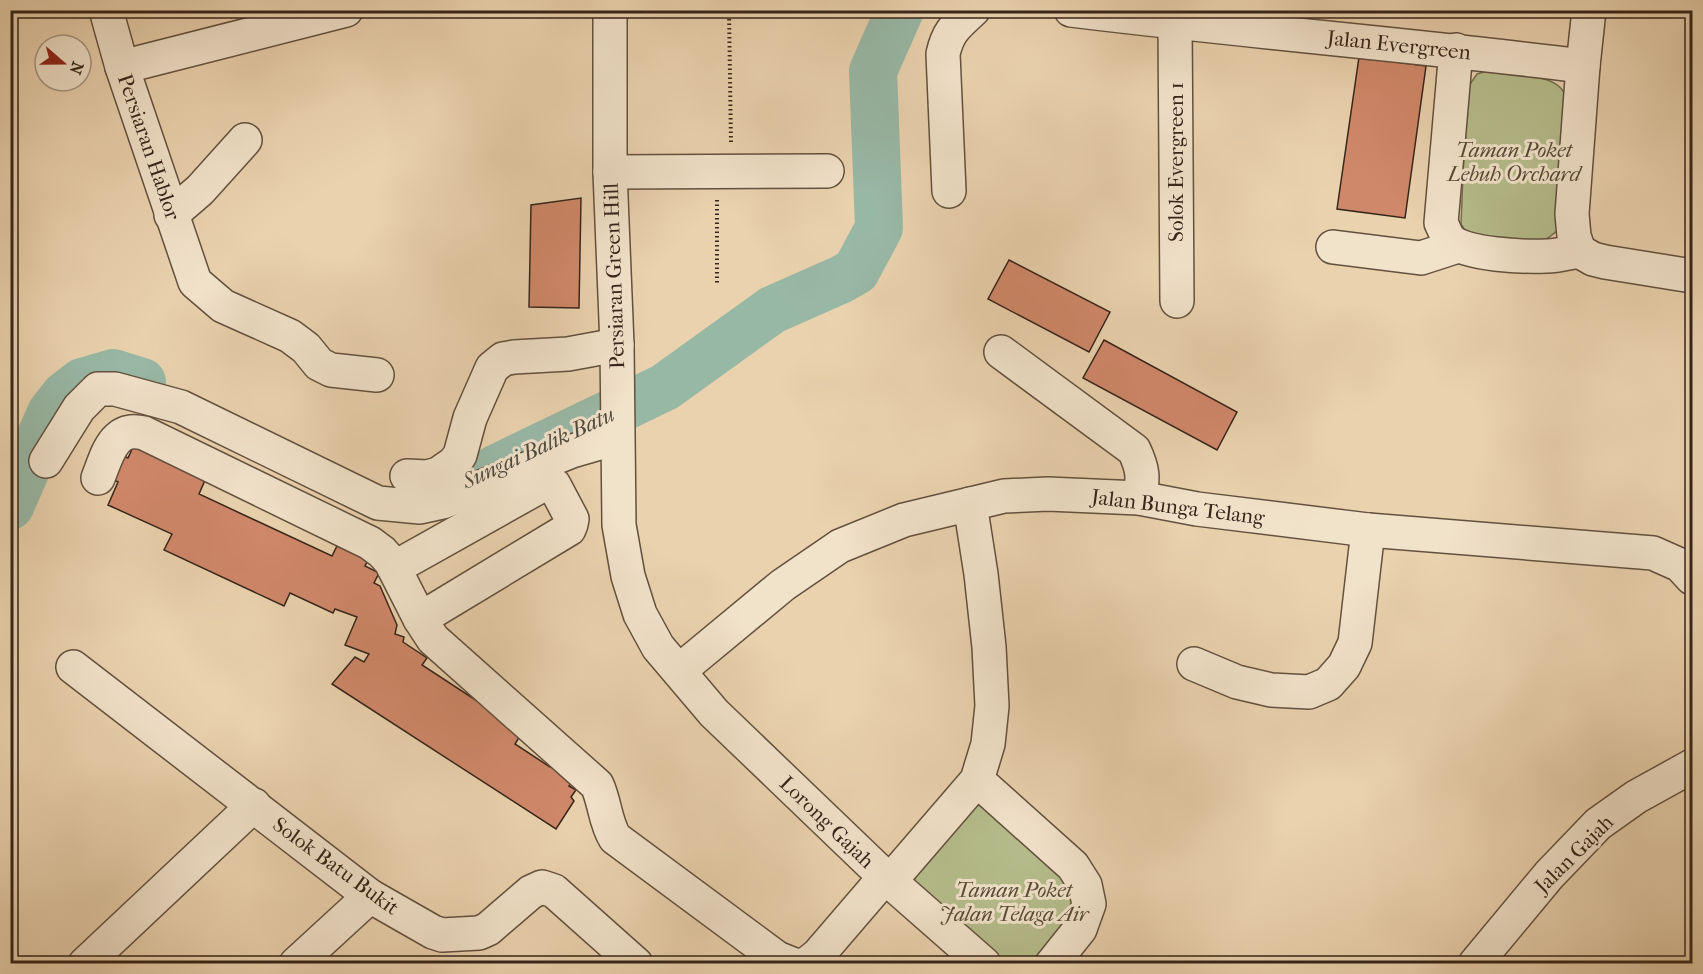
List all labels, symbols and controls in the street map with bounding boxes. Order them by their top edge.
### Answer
street label: Jalan Evergreen [1324,25,1472,64]
north arrow [33,33,93,93]
text: N [65,59,88,78]
street label: Persiaran Hablor [113,71,185,223]
street label: Solok Evergreen 1 [1164,82,1188,242]
park label: Taman Poket Lebuh Orchard [1446,138,1583,186]
street label: Persiaran Green Hill [599,182,629,369]
water label: Sungai Balik Batu [457,401,619,495]
street label: Jalan Bunga Telang [1088,484,1267,530]
street label: Lorong Gajah [775,771,879,873]
street label: Jalan Gajah [1528,810,1618,900]
street label: Solok Batu Bukit [268,812,404,920]
park label: Taman Poket Jalan Telaga Air [940,878,1090,926]

